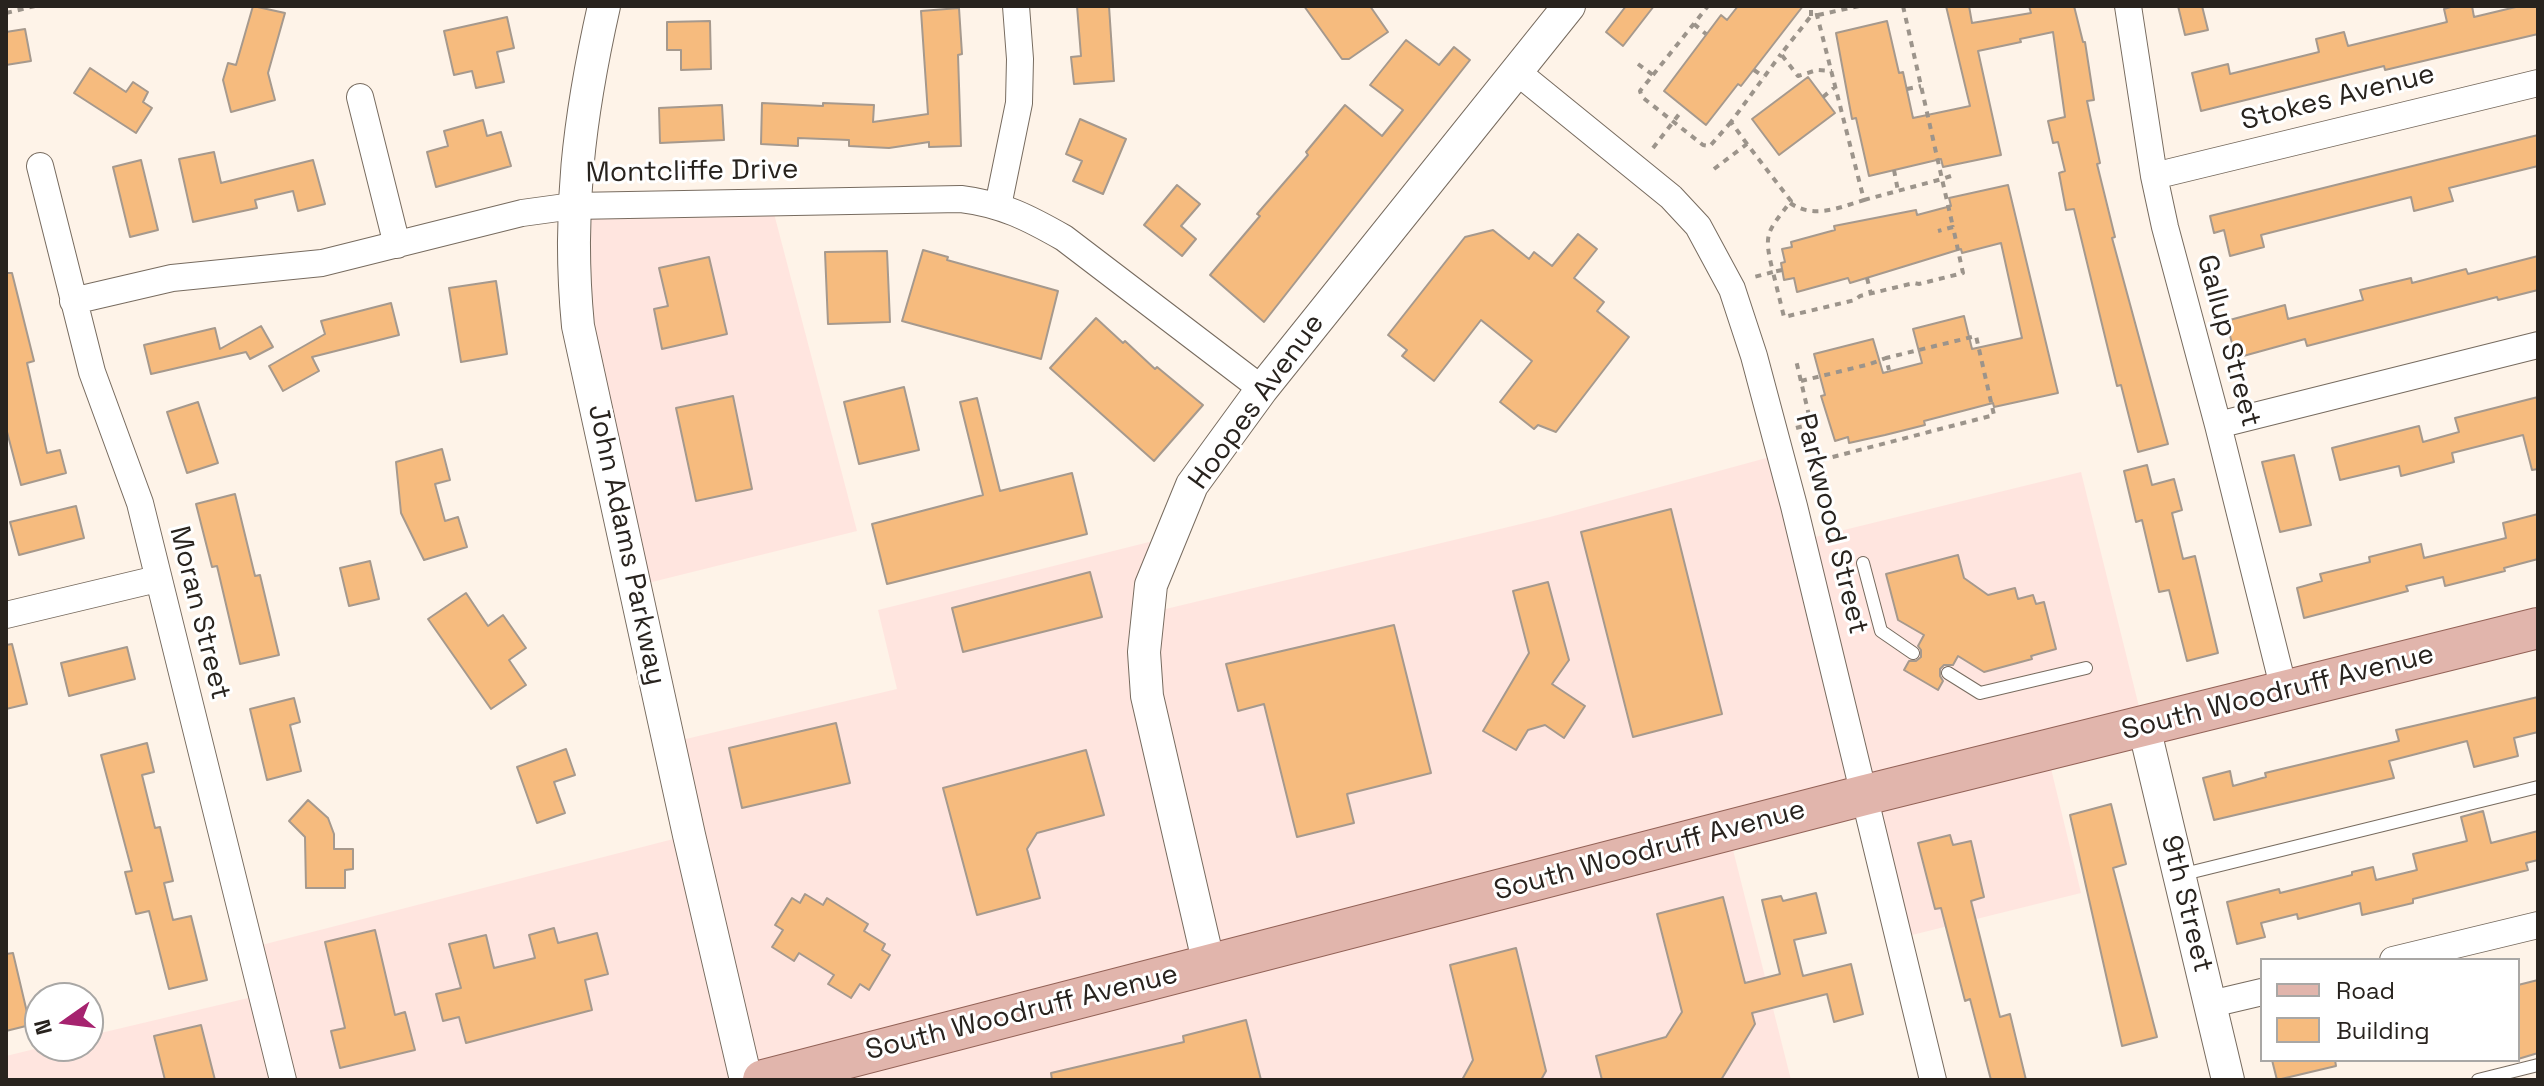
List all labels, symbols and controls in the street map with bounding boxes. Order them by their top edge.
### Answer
street label: Stokes Avenue [2238,58,2438,138]
street label: Montcliffe Drive [585,153,799,191]
street label: Gallup Street [2189,252,2267,430]
street label: Hoopes Avenue [1182,308,1332,496]
street label: John Adams Parkway [580,402,672,688]
street label: Parkwood Street [1787,410,1875,638]
street label: Moran Street [161,523,237,703]
street label: South Woodruff Avenue [2118,638,2438,748]
street label: South Woodruff Avenue [1491,793,1809,909]
street label: 9th Street [2153,832,2219,976]
street label: South Woodruff Avenue [862,958,1182,1068]
legend [2260,958,2520,1062]
text: Road [2336,975,2395,1006]
north arrow [24,982,104,1062]
text: Building [2336,1015,2430,1046]
text: N [27,1017,58,1038]

